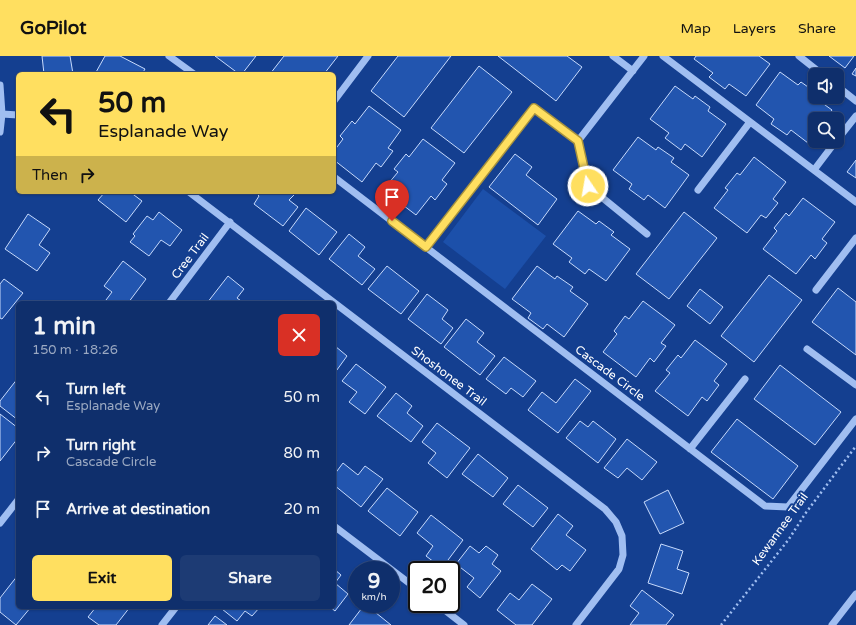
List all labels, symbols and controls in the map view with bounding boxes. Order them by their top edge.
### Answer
text: GoPilot [20,17,86,39]
text: Map [681,20,711,37]
text: Layers [733,20,776,37]
text: Share [798,20,836,37]
map controls [808,68,844,148]
button: sound [808,68,844,104]
text: 50 m [98,86,166,120]
icon: left [32,88,84,140]
button: search [808,112,844,148]
text: Esplanade Way [98,120,228,142]
icon: right [76,164,98,186]
position arrow [567,165,609,207]
text: Then [32,166,68,184]
pin [375,180,409,221]
icon: arrive [381,186,403,208]
street label: Cree Trail [168,231,212,281]
text: 1 min [32,312,96,341]
button: close [278,314,320,356]
text: 150 m · 18:26 [32,342,118,358]
street label: Cascade Circle [572,342,648,404]
street label: Shoshonee Trail [409,343,489,409]
text: Turn left [66,380,126,398]
icon: left [32,386,54,408]
text: 50 m [283,388,320,406]
text: Esplanade Way [66,398,160,414]
text: Turn right [66,436,136,454]
icon: right [32,442,54,464]
text: 80 m [283,444,320,462]
text: Cascade Circle [66,454,156,470]
street label: Kewannee Trail [749,490,811,568]
icon: arrive [32,498,54,520]
text: Arrive at destination [66,500,210,518]
text: 20 m [283,500,320,518]
button: Exit [32,555,172,601]
button: Share [180,555,320,601]
speed limit sign: 20 [408,561,460,613]
text: 9 [368,570,380,594]
text: km/h [361,591,387,603]

